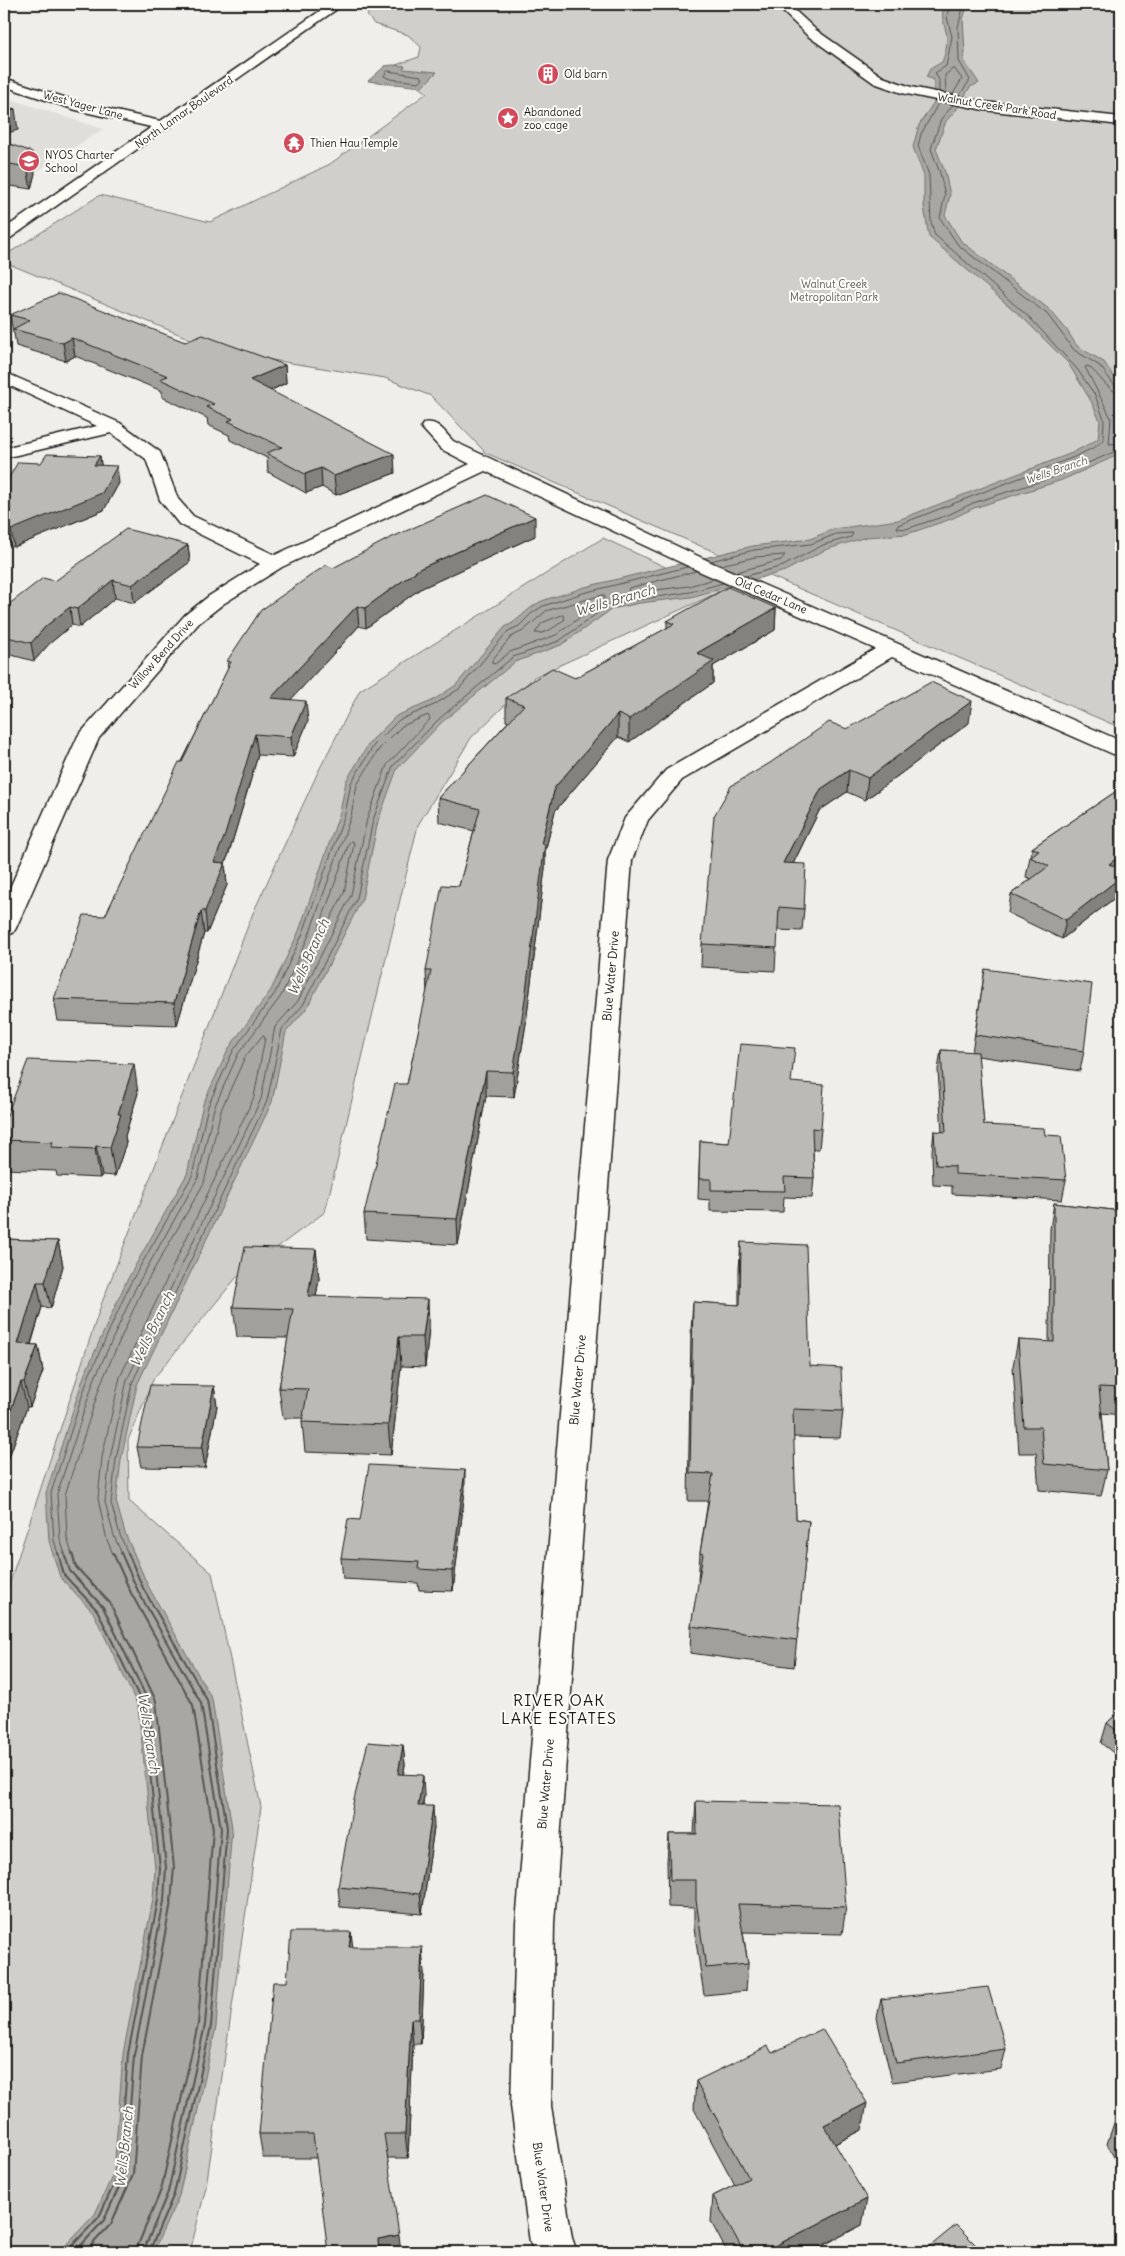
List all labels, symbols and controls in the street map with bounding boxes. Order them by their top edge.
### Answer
building icon: Old barn [536,62,560,86]
place label: Old barn [564,67,607,81]
street label: North Lamar Boulevard [132,73,236,151]
street label: West Yager Lane [42,88,125,122]
street label: Walnut Creek Park Road [937,90,1058,122]
place label: Abandoned zoo cage [524,105,582,132]
place icon: Abandoned zoo cage [496,106,520,130]
temple icon: Thien Hau Temple [282,131,306,155]
place label: Thien Hau Temple [310,136,398,150]
place label: NYOS Charter School [45,148,115,175]
school or university icon: NYOS Charter School [17,149,41,173]
park label: Walnut Creek Metropolitan Park [790,277,878,304]
water label: Wells Branch [1023,453,1089,487]
street label: Old Cedar Lane [733,573,809,617]
water label: Wells Branch [573,580,658,620]
street label: Willow Bend Drive [126,616,196,692]
water label: Wells Branch [283,915,333,998]
street label: Blue Water Drive [599,930,622,1022]
water label: Wells Branch [126,1287,178,1370]
street label: Blue Water Drive [566,1334,589,1426]
district label: RIVER OAK LAKE ESTATES [501,1690,617,1728]
water label: Wells Branch [134,1691,164,1776]
street label: Blue Water Drive [534,1738,557,1830]
water label: Wells Branch [111,2104,137,2189]
street label: Blue Water Drive [530,2141,557,2233]

